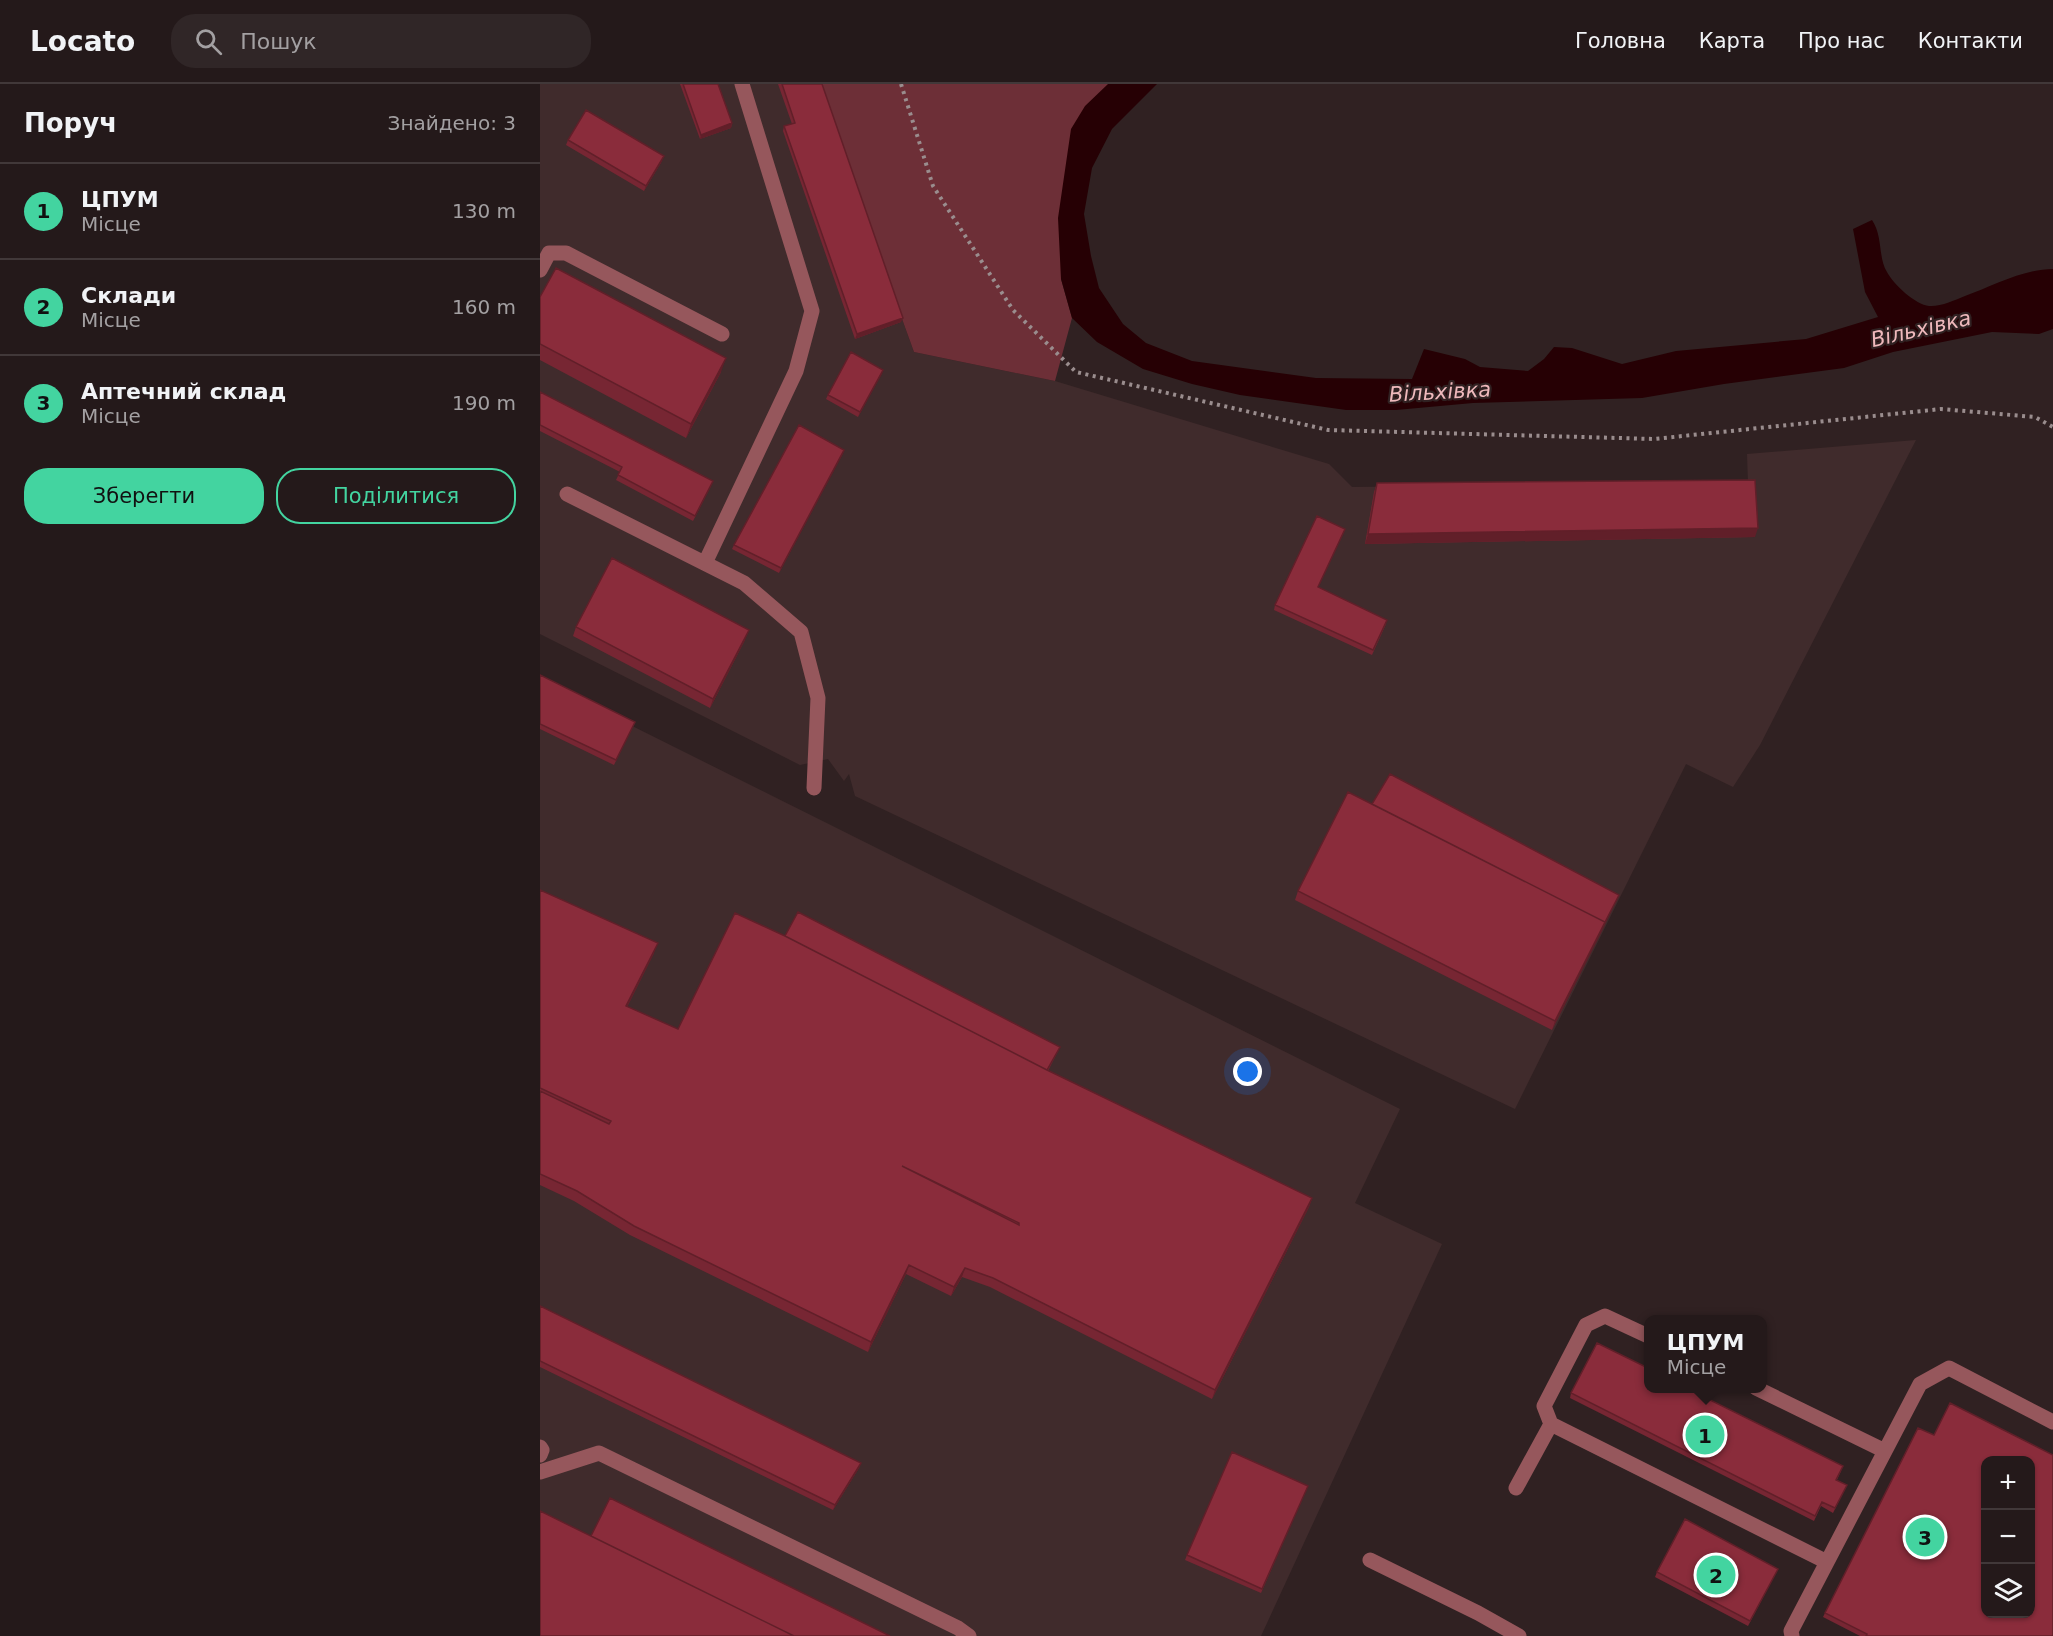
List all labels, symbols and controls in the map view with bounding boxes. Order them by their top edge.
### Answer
search box [171,14,591,68]
text: Locato [30,25,135,58]
icon: search [192,25,225,58]
text: Пошук [240,29,317,54]
text: Головна [1575,29,1666,53]
text: Карта [1699,29,1765,53]
text: Про нас [1798,29,1885,53]
text: Контакти [1918,29,2023,53]
text: Поруч [24,108,117,138]
text: Знайдено: 3 [388,111,516,135]
text: ЦПУМ [81,187,159,212]
text: 1 [37,199,50,223]
text: 130 m [452,199,516,223]
text: Місце [81,212,141,236]
text: Склади [81,283,176,308]
text: 2 [37,295,50,319]
text: 160 m [452,295,516,319]
water label: Вільхівка [1868,306,1974,352]
text: Місце [81,308,141,332]
water label: Вільхівка [1388,377,1492,407]
text: Аптечний склад [81,379,286,404]
text: 3 [37,391,50,415]
text: 190 m [452,391,516,415]
text: Місце [81,404,141,428]
button: Зберегти [24,468,264,524]
button: Поділитися [276,468,516,524]
your location [1233,1057,1262,1086]
popup [1644,1315,1767,1393]
text: ЦПУМ [1667,1330,1744,1355]
text: Місце [1667,1355,1726,1379]
pin: 1 [1686,1412,1724,1458]
map controls [1981,1456,2035,1618]
button: + [1981,1456,2035,1510]
button: − [1981,1510,2035,1564]
pin: 3 [1906,1514,1944,1560]
pin: 2 [1696,1552,1736,1598]
button: layers [1981,1564,2035,1618]

